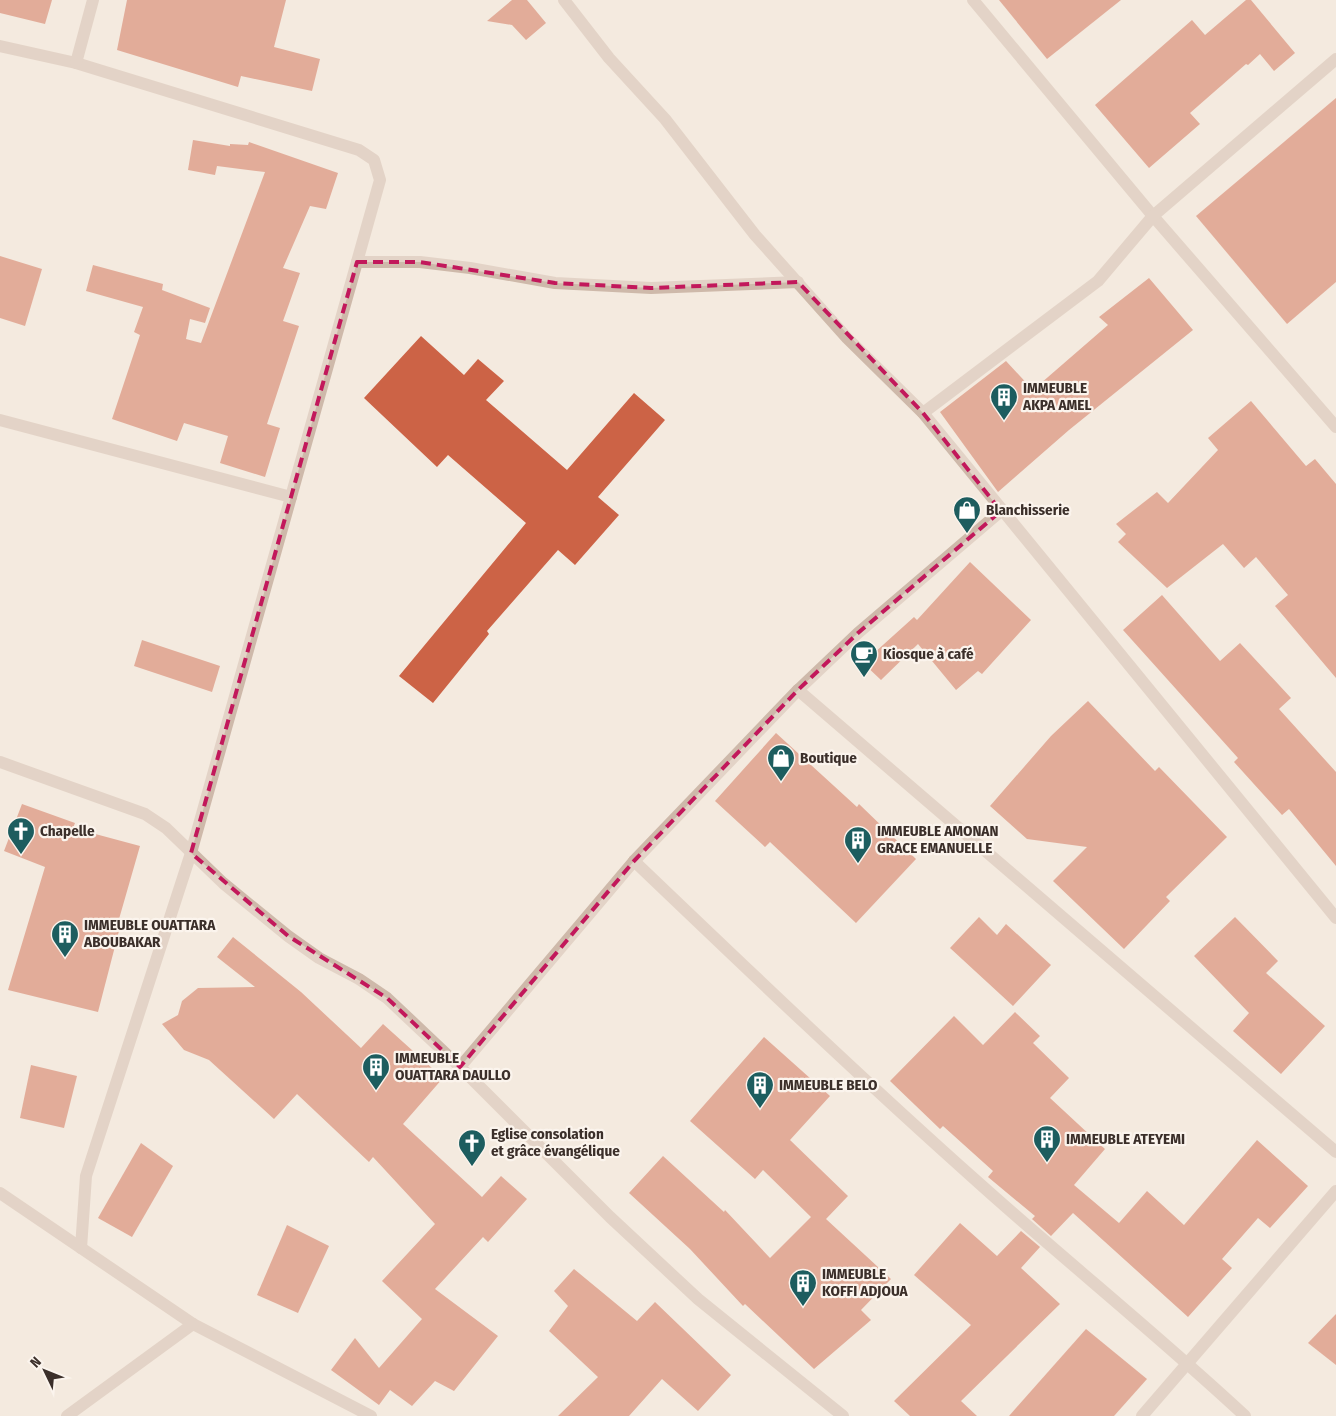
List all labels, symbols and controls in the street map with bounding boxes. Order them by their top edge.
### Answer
place label: IMMEUBLE AKPA AMEL [1022,379,1091,414]
building icon: IMMEUBLE AKPA AMEL [989,382,1019,421]
shop icon: Blanchisserie [952,495,982,534]
place label: Blanchisserie [986,501,1070,519]
cafe icon: Kiosque à café [849,639,879,678]
place label: Kiosque à café [883,645,974,663]
shop icon: Boutique [766,743,796,782]
place label: Boutique [800,749,857,767]
church icon: Chapelle [6,816,36,855]
place label: Chapelle [40,822,95,840]
place label: IMMEUBLE AMONAN GRACE EMANUELLE [877,822,999,857]
building icon: IMMEUBLE AMONAN GRACE EMANUELLE [843,825,873,864]
place label: IMMEUBLE OUATTARA ABOUBAKAR [83,916,216,951]
building icon: IMMEUBLE OUATTARA ABOUBAKAR [50,919,80,958]
place label: IMMEUBLE OUATTARA DAULLO [395,1049,511,1084]
building icon: IMMEUBLE OUATTARA DAULLO [361,1052,391,1091]
building icon: IMMEUBLE BELO [745,1070,775,1109]
place label: IMMEUBLE BELO [779,1076,877,1094]
building icon: IMMEUBLE ATEYEMI [1032,1124,1062,1163]
place label: Eglise consolation et grâce évangélique [491,1125,620,1160]
church icon: Eglise consolation et grâce évangélique [457,1128,487,1167]
place label: IMMEUBLE ATEYEMI [1066,1130,1185,1148]
place label: IMMEUBLE KOFFI ADJOUA [822,1265,909,1300]
building icon: IMMEUBLE KOFFI ADJOUA [788,1268,818,1307]
north arrow [20,1346,70,1396]
text: N [27,1354,45,1371]

